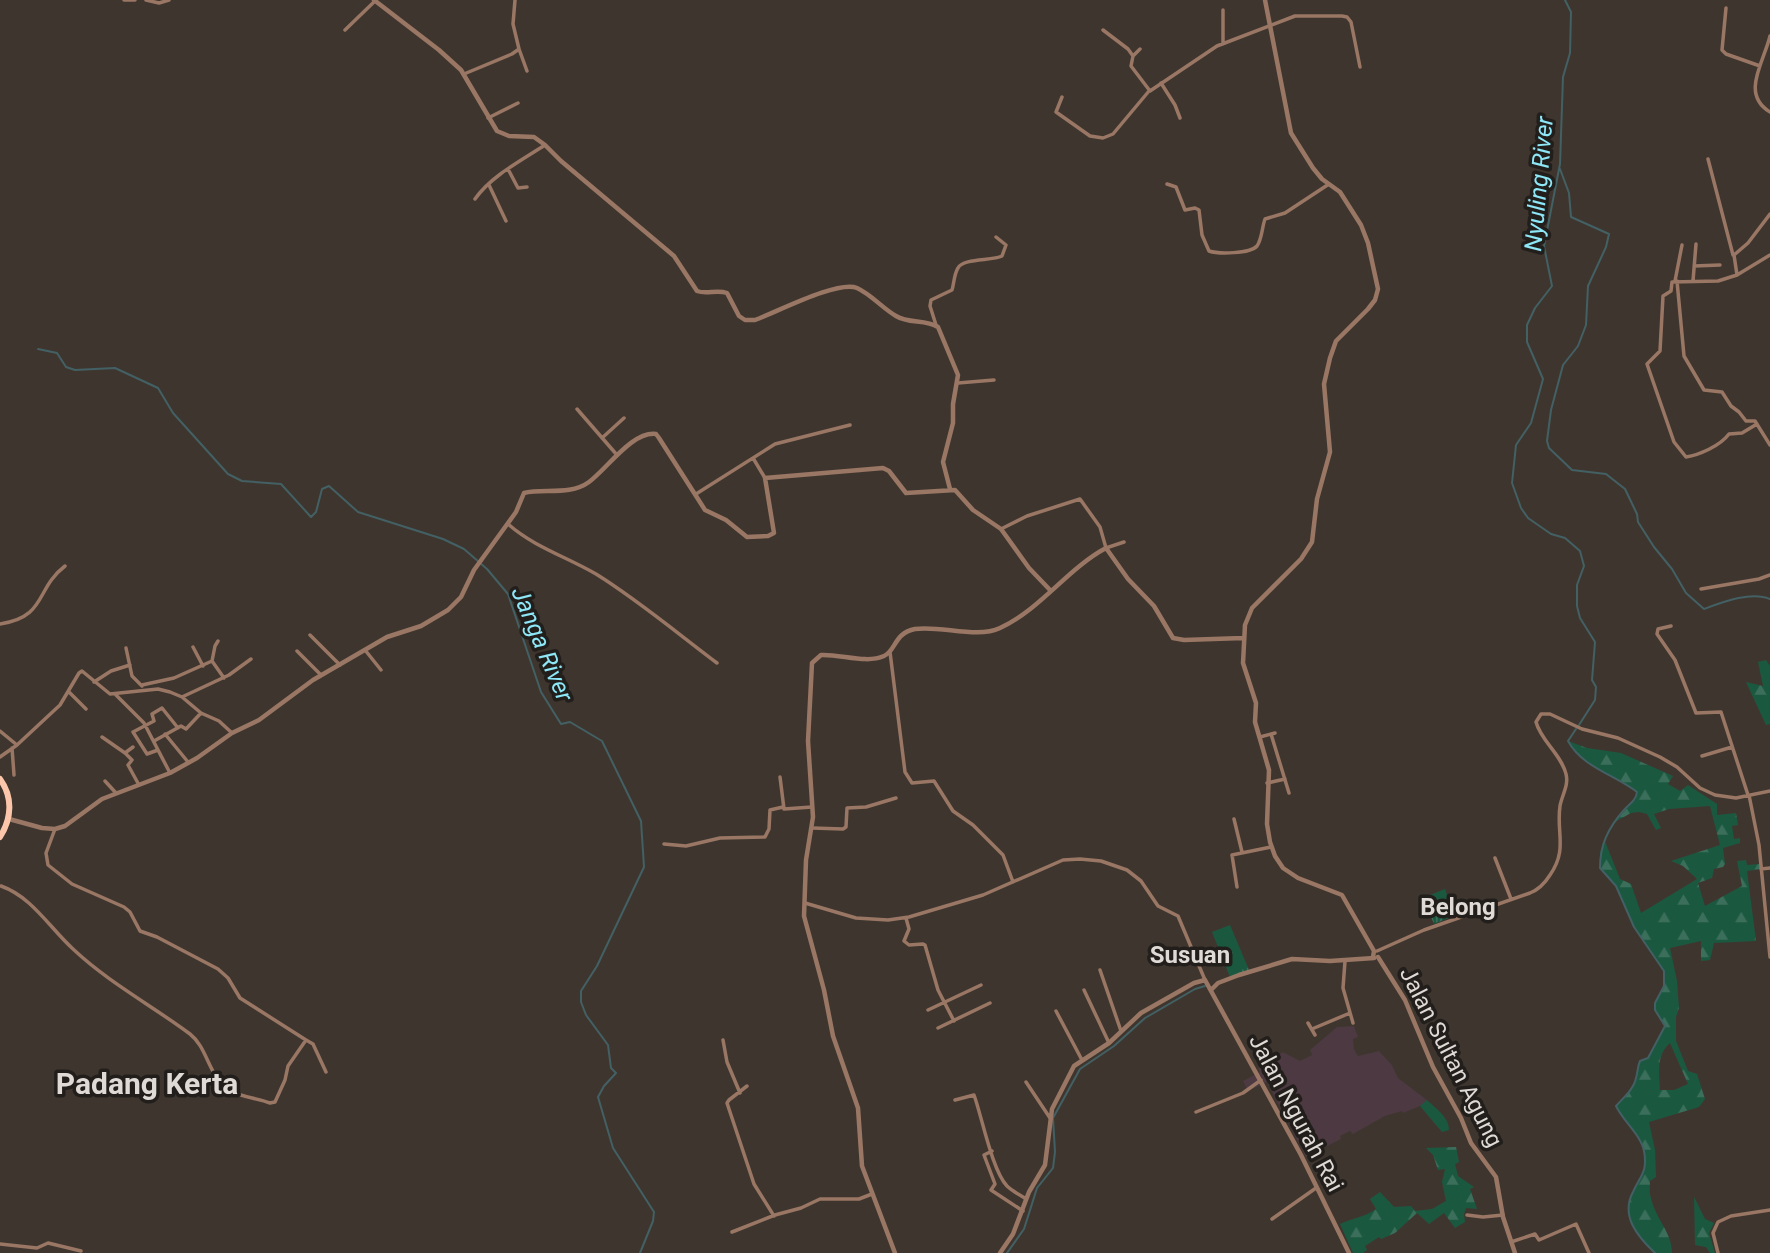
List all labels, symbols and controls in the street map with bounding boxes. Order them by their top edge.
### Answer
water label: Nyuling River [1519,114,1559,252]
water label: Janga River [505,583,579,706]
district label: Belong [1420,893,1496,921]
district label: Susuan [1150,941,1230,969]
street label: Jalan Sultan Agung [1394,963,1508,1151]
street label: Jalan Ngurah Rai [1243,1030,1349,1196]
district label: Padang Kerta [56,1066,238,1101]

